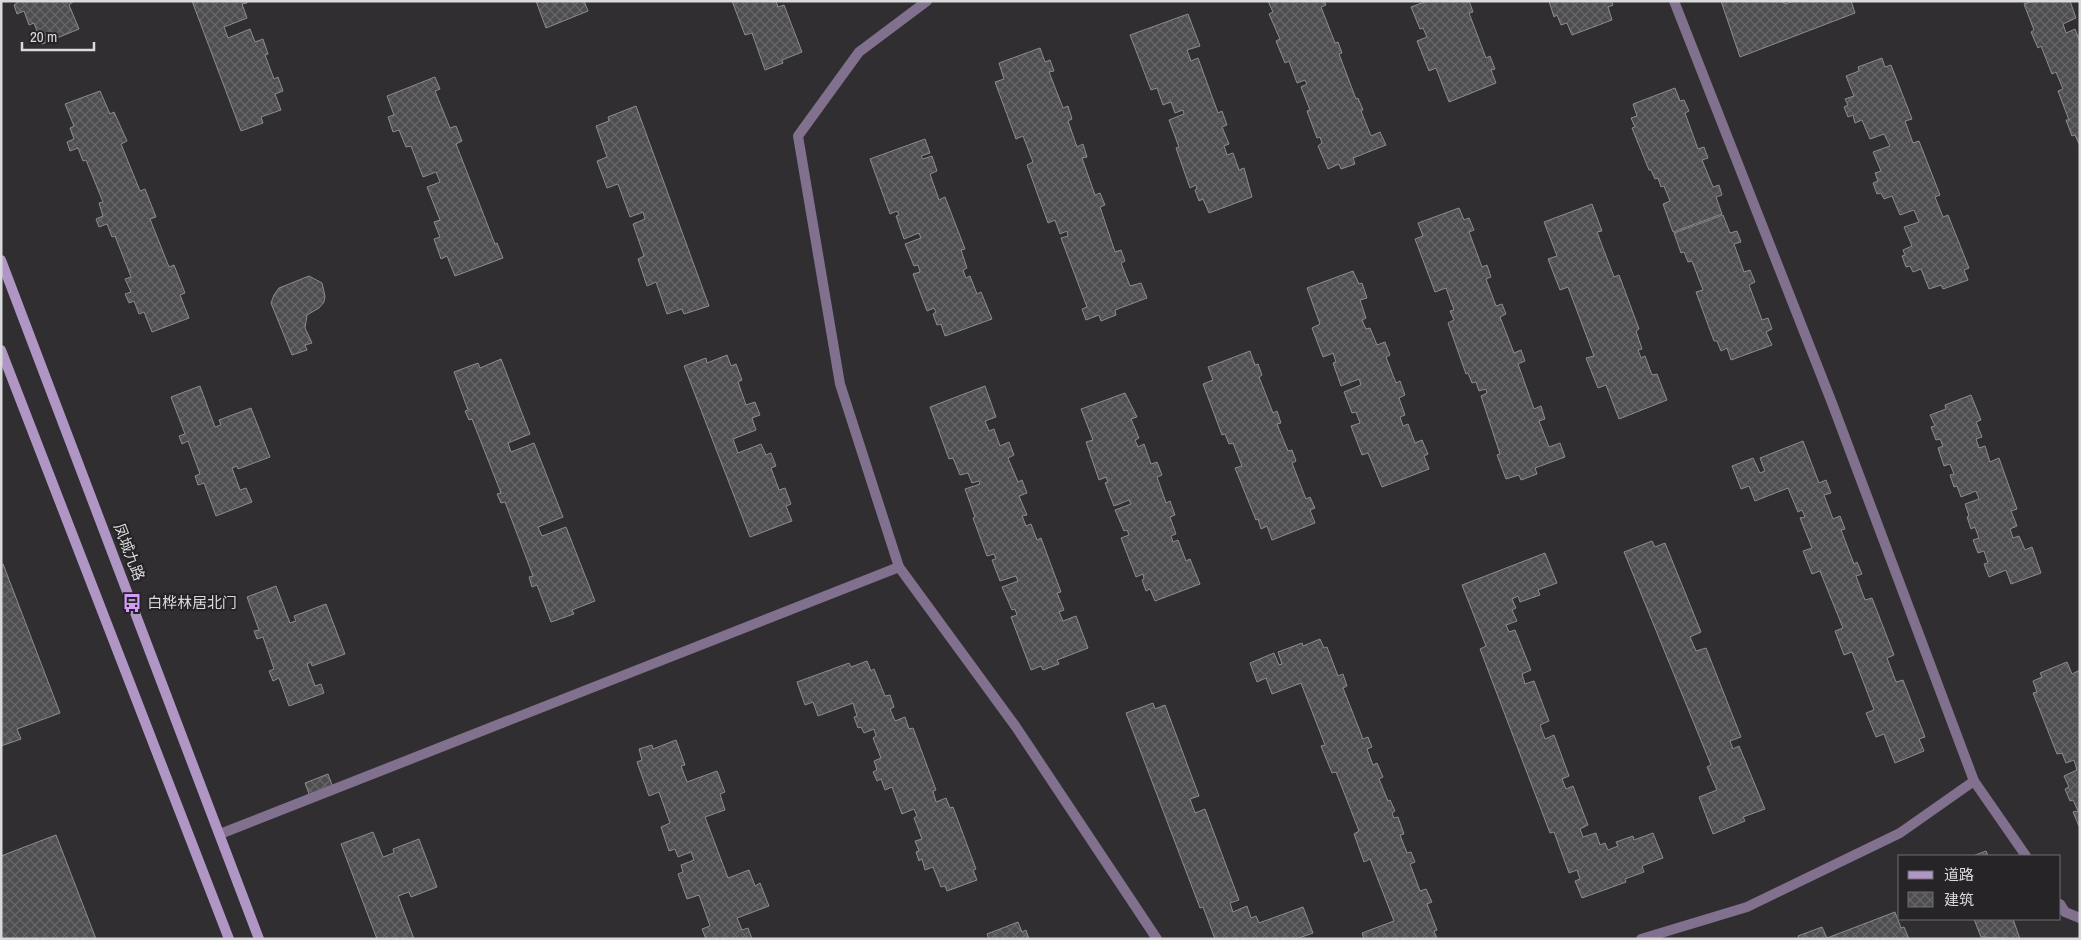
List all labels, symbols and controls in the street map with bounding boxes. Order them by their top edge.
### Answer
scale bar [22,20,95,52]
text: 20 m [30,26,57,47]
street label: 凤城九路 [109,520,150,584]
bus stop icon: 白桦林居北门 [121,592,143,614]
place label: 白桦林居北门 [147,592,237,613]
legend [1898,855,2061,920]
text: 道路 [1944,864,1974,885]
text: 建筑 [1944,889,1974,910]

